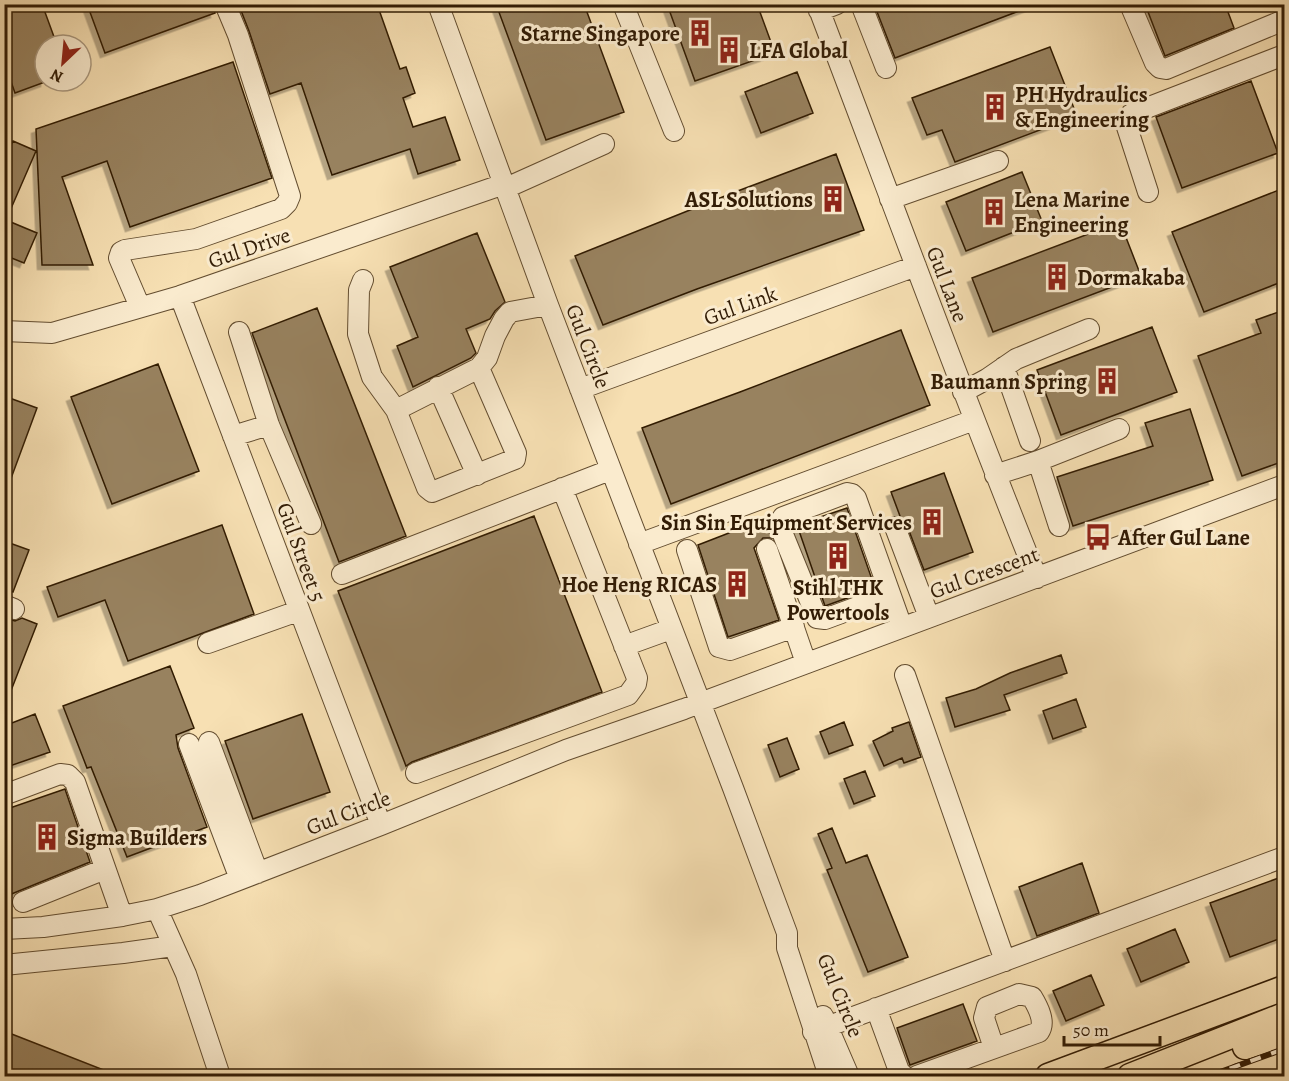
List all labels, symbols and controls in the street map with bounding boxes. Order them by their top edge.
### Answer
building icon: Starne Singapore [685,18,715,48]
place label: Starne Singapore [521,19,680,49]
north arrow [33,33,93,93]
building icon: LFA Global [714,35,744,65]
place label: LFA Global [749,36,848,66]
text: N [46,63,67,88]
place label: PH Hydraulics & Engineering [1015,80,1150,135]
building icon: PH Hydraulics & Engineering [980,92,1010,122]
building icon: ASL Solutions [818,184,848,214]
place label: ASL Solutions [684,185,813,215]
place label: Lena Marine Engineering [1014,185,1130,240]
building icon: Lena Marine Engineering [979,197,1009,227]
street label: Gul Drive [204,220,295,276]
street label: Gul Lane [919,242,975,327]
building icon: Dormakaba [1042,262,1072,292]
place label: Dormakaba [1077,263,1186,293]
street label: Gul Link [699,279,781,333]
street label: Gul Circle [558,300,618,393]
building icon: Baumann Spring [1092,366,1122,396]
place label: Baumann Spring [930,367,1088,397]
street label: Gul Street 5 [269,498,333,606]
building icon: Sin Sin Equipment Services [917,507,947,537]
place label: Sin Sin Equipment Services [661,508,912,538]
bus stop icon: After Gul Lane [1083,522,1113,552]
place label: After Gul Lane [1117,523,1250,553]
street label: Gul Crescent [926,539,1043,607]
building icon: Stihl THK Powertools [823,541,853,571]
building icon: Hoe Heng RICAS [722,569,752,599]
place label: Hoe Heng RICAS [561,570,717,600]
place label: Stihl THK Powertools [787,573,889,628]
street label: Gul Circle [302,783,395,843]
building icon: Sigma Builders [32,822,62,852]
place label: Sigma Builders [67,823,207,853]
street label: Gul Circle [810,949,870,1042]
scale bar [1064,1009,1160,1047]
text: 50 m [1073,1018,1109,1042]

